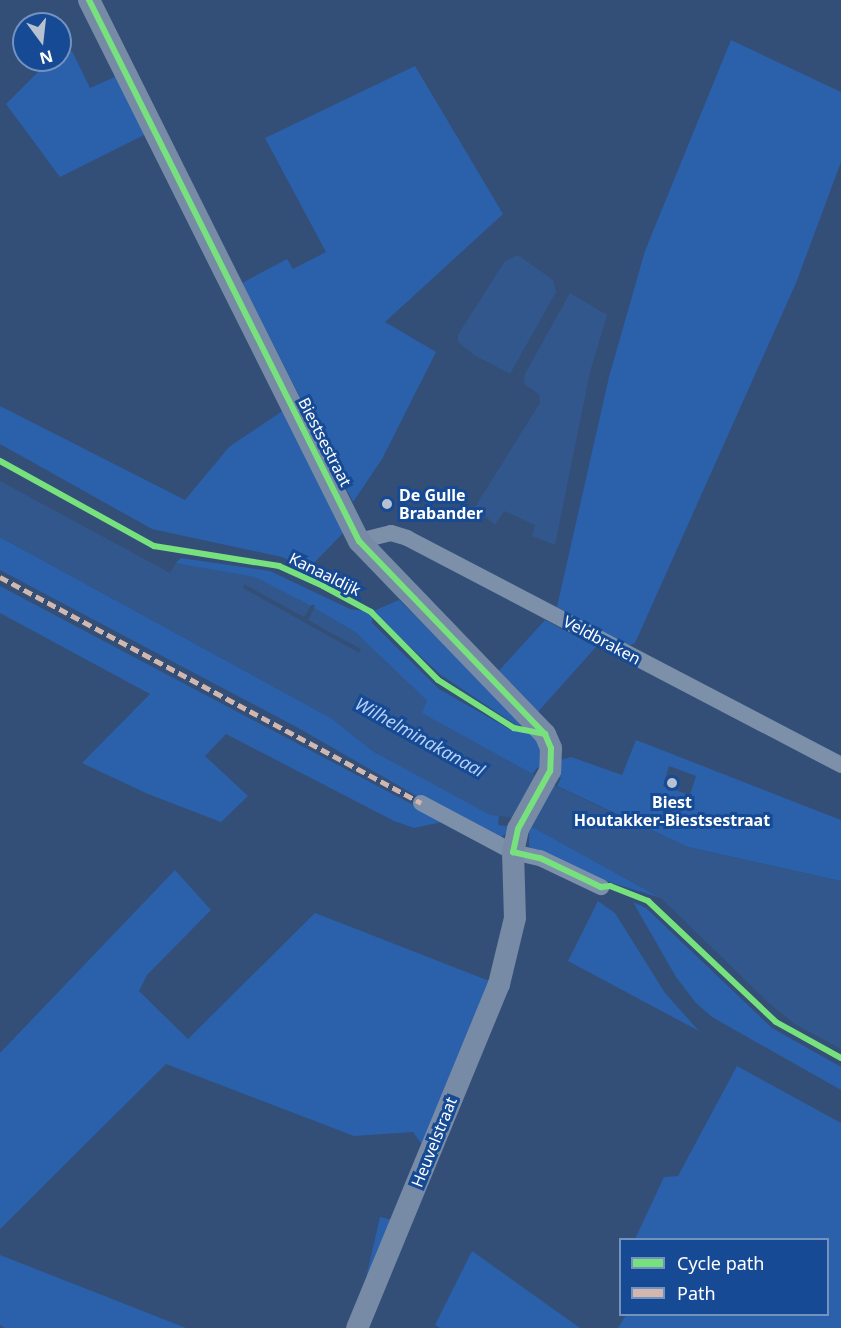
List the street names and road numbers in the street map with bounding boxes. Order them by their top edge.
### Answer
street label: Biestsestraat [294,394,356,490]
street label: Kanaaldijk [286,548,364,600]
street label: Veldbraken [560,612,644,668]
street label: Heuvelstraat [407,1094,461,1190]

